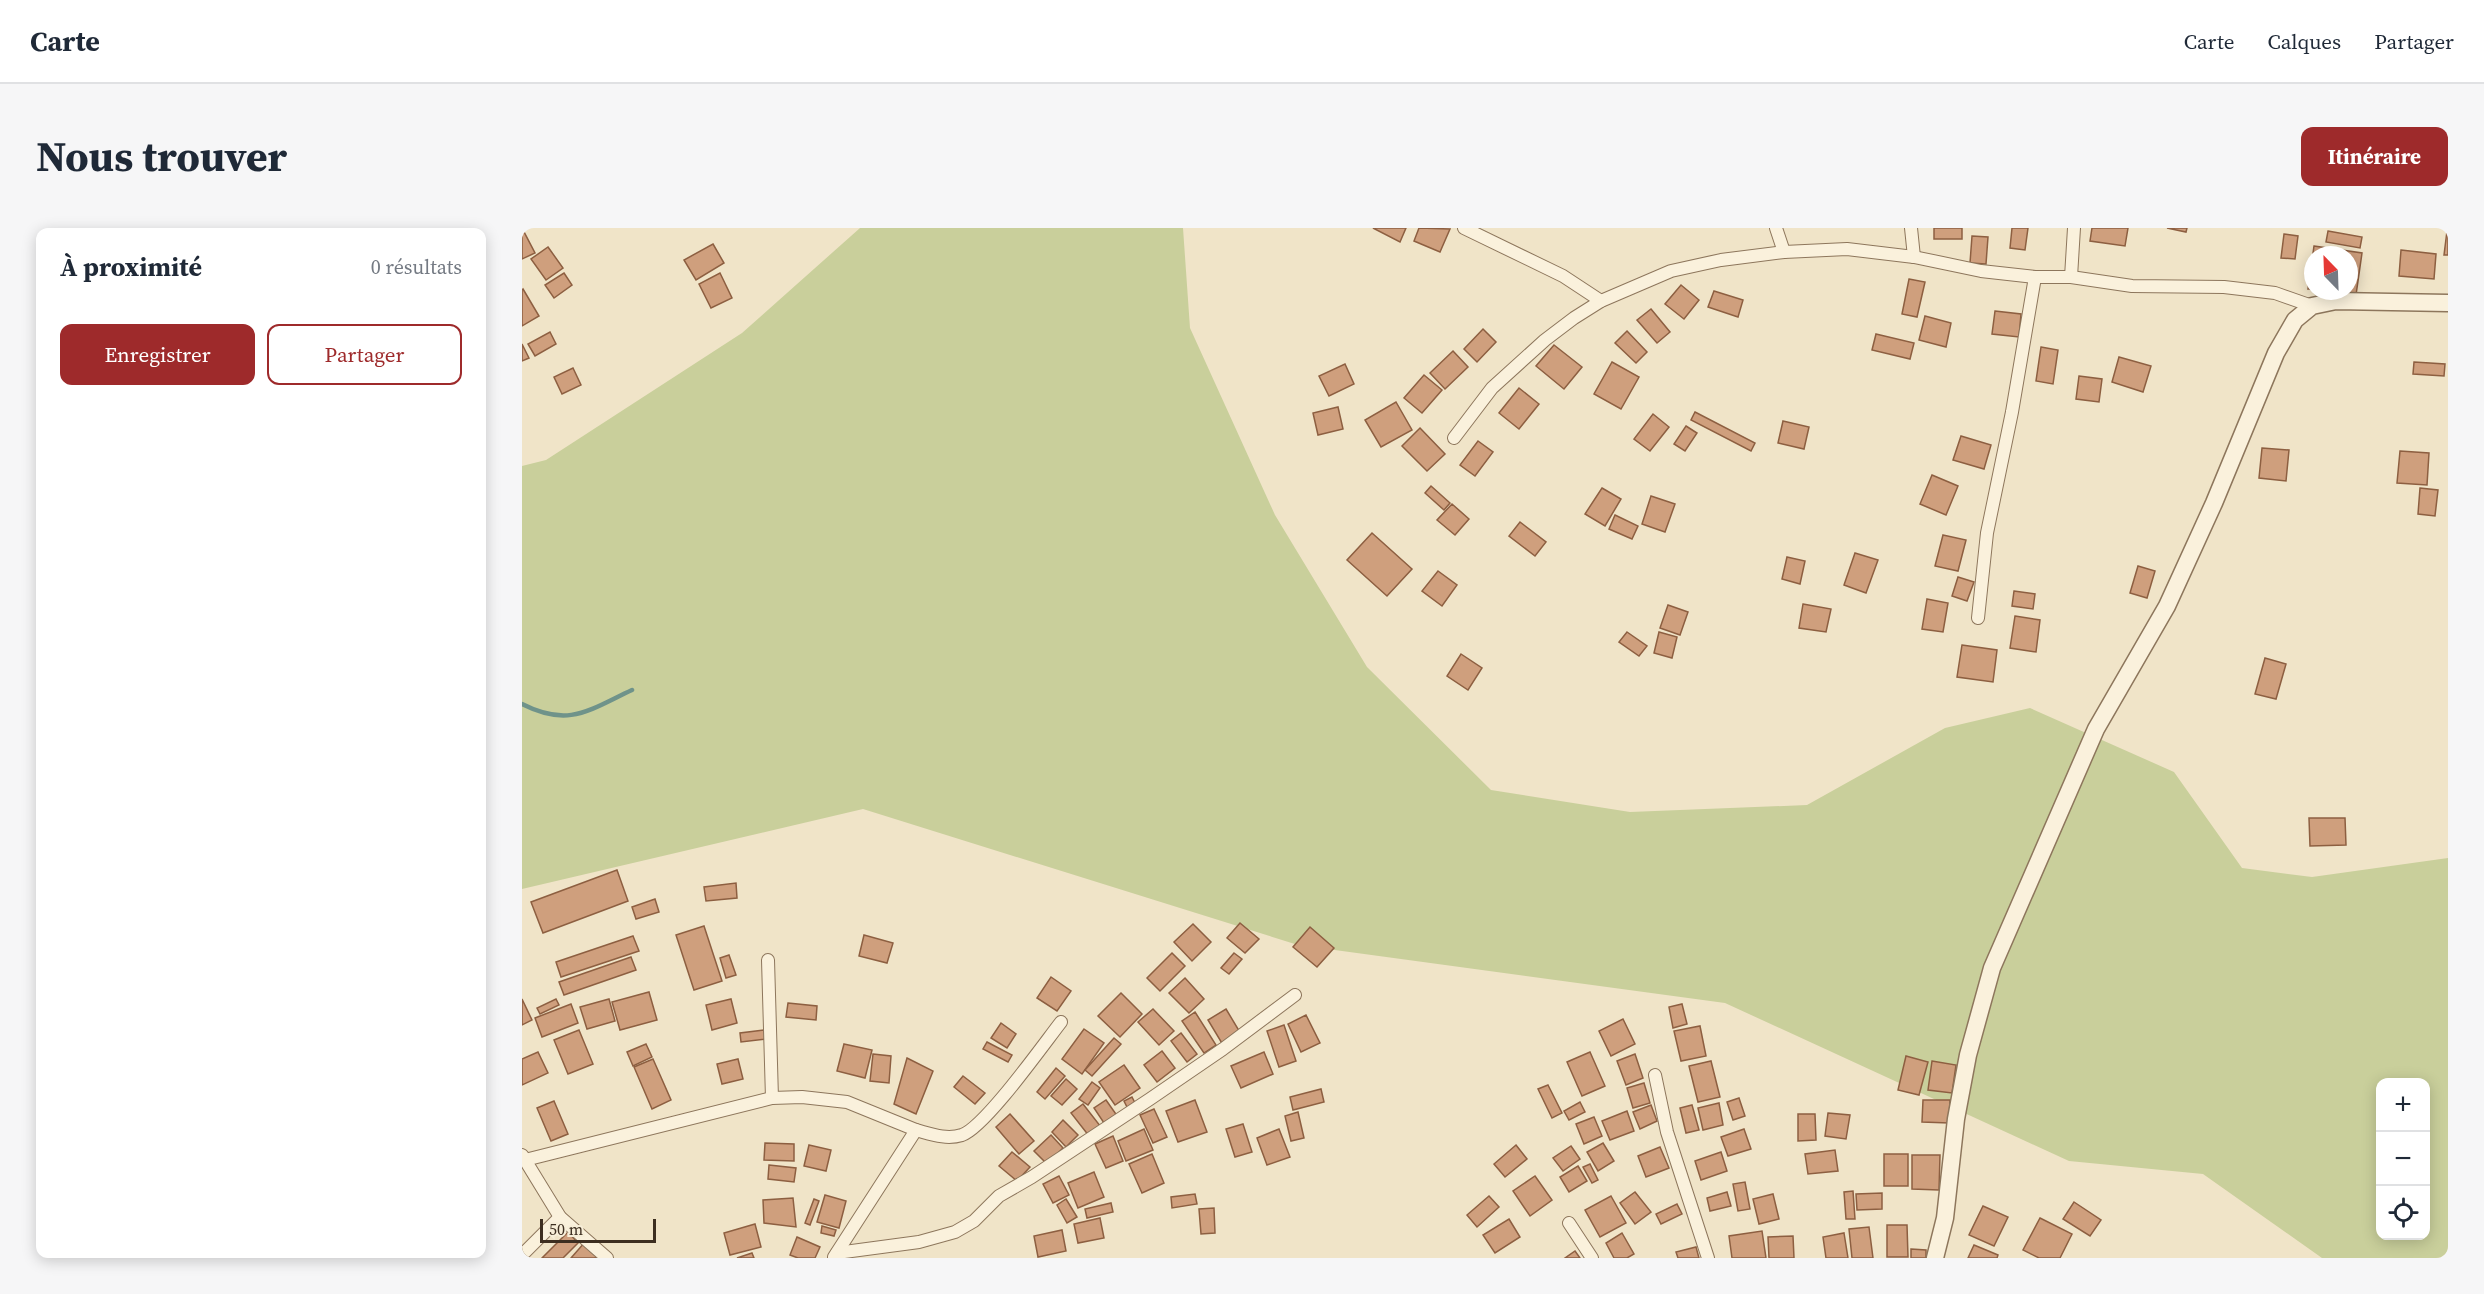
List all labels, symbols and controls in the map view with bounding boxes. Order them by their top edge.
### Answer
text: Carte [30,22,100,60]
text: Carte [2184,27,2234,56]
text: Calques [2267,27,2341,56]
text: Partager [2374,27,2454,56]
text: Nous trouver [36,127,287,185]
button: Itinéraire [2301,127,2448,186]
north arrow [2304,246,2358,300]
text: À proximité [60,249,202,285]
text: 0 résultats [371,253,462,281]
button: Enregistrer [60,324,255,385]
button: Partager [267,324,462,385]
map controls [2376,1078,2430,1240]
button: + [2376,1078,2430,1132]
button: − [2376,1132,2430,1186]
button: locate [2376,1186,2430,1240]
scale bar [540,1216,656,1244]
text: 50 m [549,1218,583,1240]

